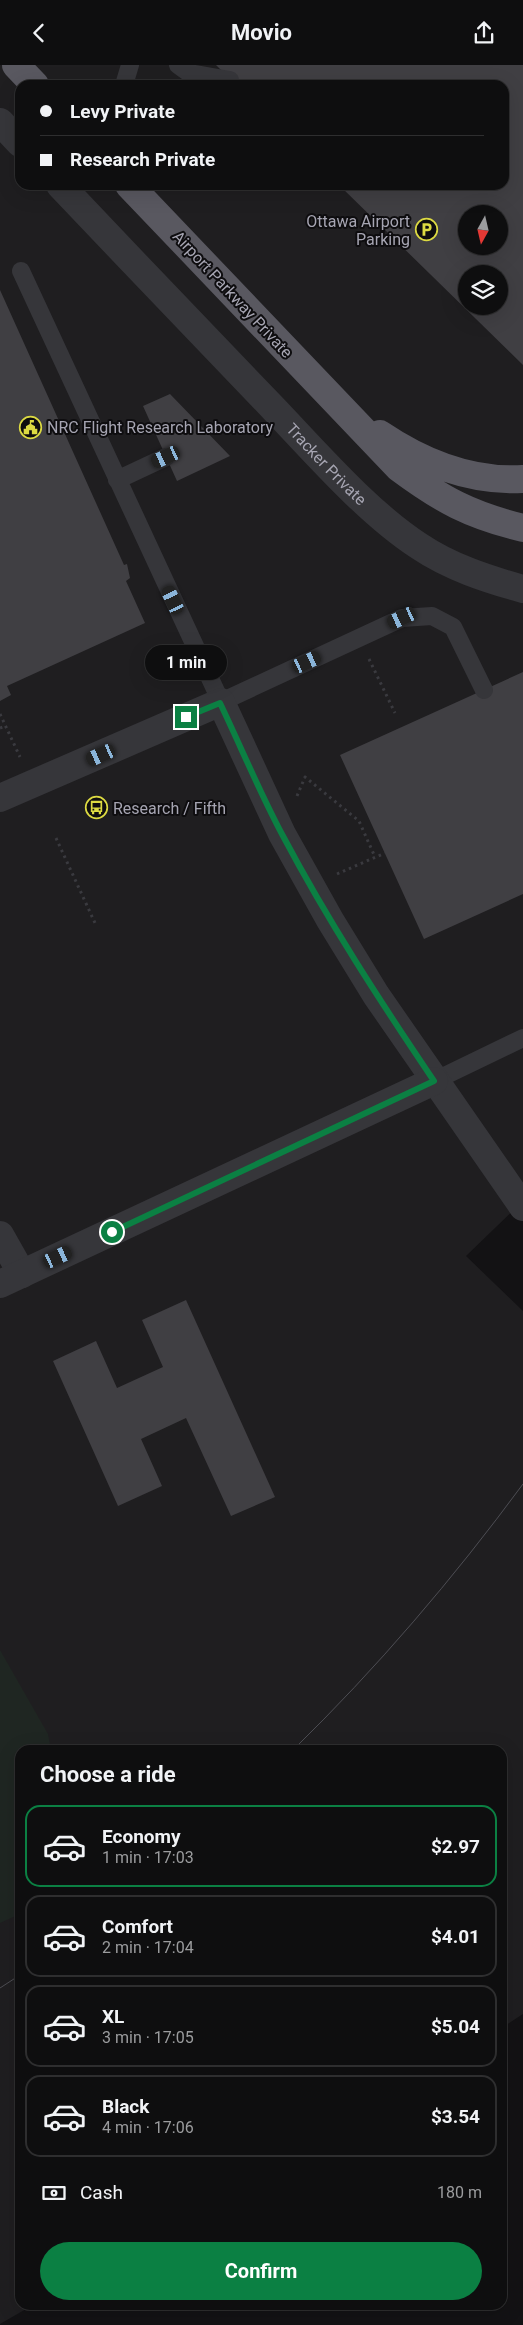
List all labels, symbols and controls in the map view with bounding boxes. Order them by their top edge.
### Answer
icon: back [25,19,53,47]
icon: share [470,19,498,47]
text: Movio [231,20,292,45]
text: Levy Private [70,100,175,123]
text: Research Private [70,148,215,171]
north arrow [458,205,508,255]
map controls [458,205,508,315]
place label: Ottawa Airport Parking [306,212,410,249]
parking icon: Ottawa Airport Parking [414,218,438,242]
street label: Airport Parkway Private [169,227,296,362]
button: layers [458,265,508,315]
public building icon: NRC Flight Research Laboratory [19,415,43,439]
place label: NRC Flight Research Laboratory [47,418,274,437]
street label: Tracker Private [282,420,370,509]
car [149,444,182,470]
car [159,583,186,617]
car [385,605,418,631]
callout: 1 min [145,645,227,679]
car [290,649,323,675]
text: 1 min [166,653,206,672]
route end [175,706,197,728]
car [84,742,117,768]
bus stop icon: Research / Fifth [85,796,109,820]
place label: Research / Fifth [113,799,226,818]
route start [101,1221,123,1243]
car [41,1244,74,1270]
text: Choose a ride [40,1762,176,1787]
icon: car [42,1824,87,1869]
text: Economy [102,1825,181,1848]
text: $2.97 [431,1835,480,1858]
text: 1 min · 17:03 [102,1848,194,1867]
icon: car [42,1914,87,1959]
text: Comfort [102,1915,173,1938]
text: $4.01 [431,1925,480,1948]
text: 2 min · 17:04 [102,1938,194,1957]
icon: car [42,2004,87,2049]
text: XL [102,2005,124,2028]
text: $5.04 [431,2015,480,2038]
text: 3 min · 17:05 [102,2028,194,2047]
icon: car [42,2094,87,2139]
text: Black [102,2095,149,2118]
text: $3.54 [431,2105,480,2128]
text: 4 min · 17:06 [102,2118,194,2137]
icon: cash [40,2179,68,2207]
text: Cash [80,2181,123,2204]
text: 180 m [437,2183,482,2202]
button: Confirm [40,2242,482,2300]

